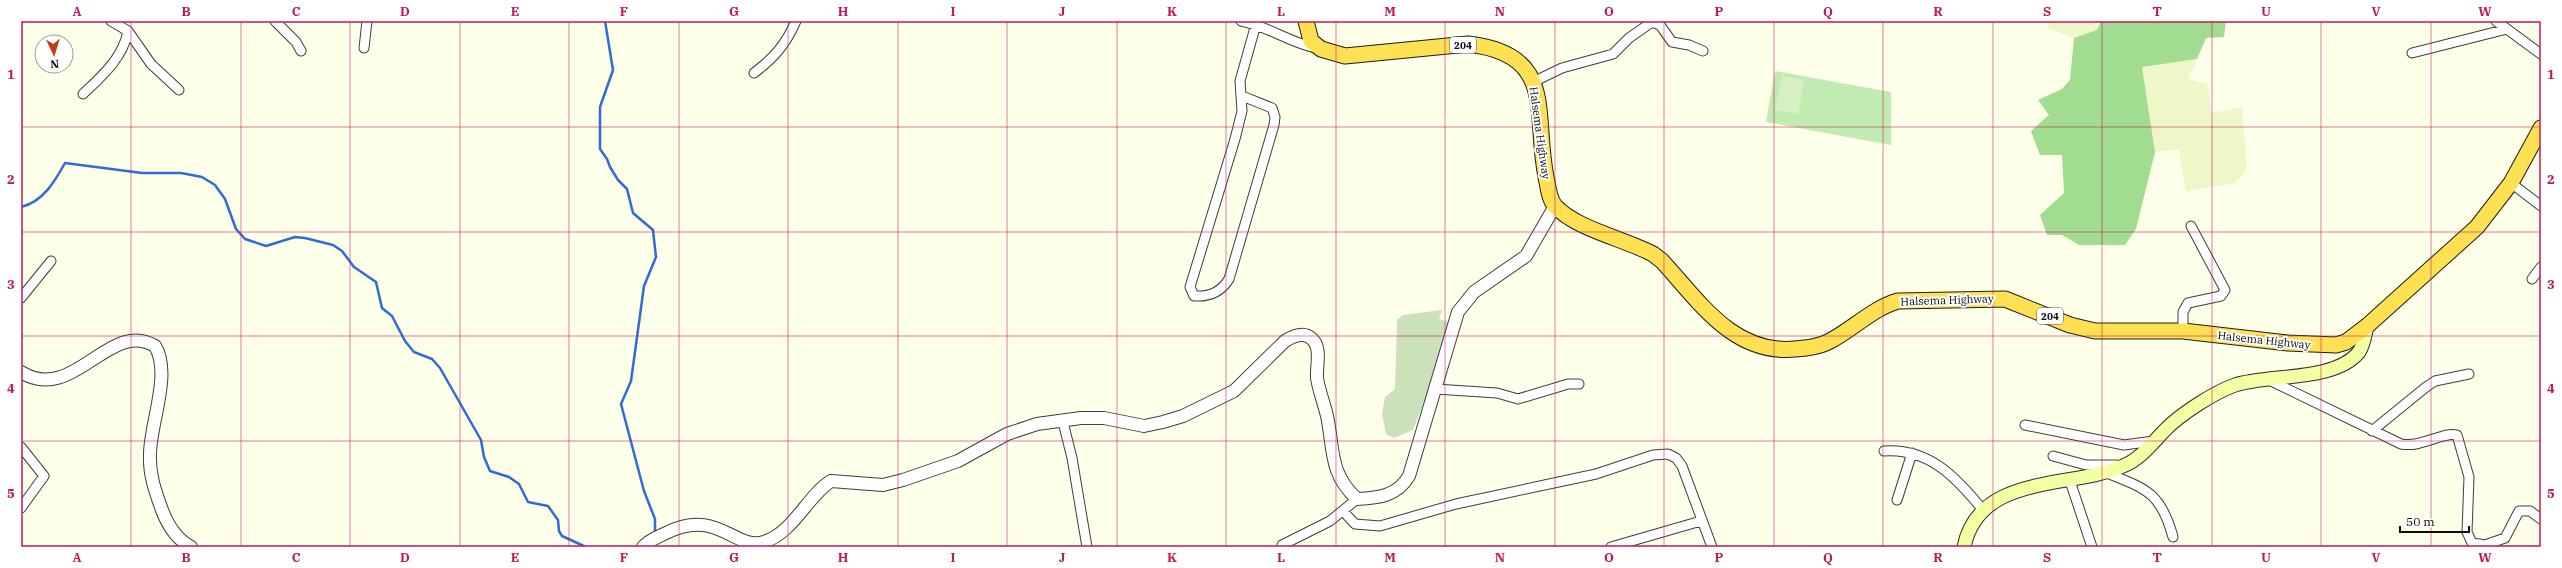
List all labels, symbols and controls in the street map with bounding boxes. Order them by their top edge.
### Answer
text: A [72,3,82,20]
text: B [181,3,191,20]
text: C [292,3,301,20]
text: D [400,3,410,20]
text: E [511,3,519,20]
text: F [620,3,628,20]
text: G [729,3,739,20]
text: H [838,3,849,20]
text: I [951,3,956,20]
text: J [1059,3,1066,20]
text: K [1167,3,1177,20]
text: L [1277,3,1285,20]
text: M [1384,3,1396,20]
text: N [1495,3,1505,20]
text: O [1604,3,1614,20]
text: P [1715,3,1724,20]
text: Q [1823,3,1833,20]
text: R [1933,3,1943,20]
text: S [2043,3,2051,20]
text: T [2152,3,2162,20]
text: U [2261,3,2271,20]
text: V [2371,3,2381,20]
text: W [2478,3,2492,20]
north arrow [34,34,74,74]
road number: 204 [1450,37,1476,53]
text: N [50,57,60,71]
text: 1 [7,66,15,83]
text: 1 [2547,66,2555,83]
street label: Halsema Highway [1527,86,1553,180]
text: 2 [7,171,15,188]
text: 2 [2547,171,2555,188]
text: 3 [7,276,15,293]
text: 3 [2547,276,2555,293]
street label: Halsema Highway [1900,291,1994,309]
road number: 204 [2037,308,2063,324]
street label: Halsema Highway [2217,328,2311,352]
text: 4 [7,380,15,397]
text: 4 [2547,380,2555,397]
text: 5 [7,485,15,502]
text: 5 [2547,485,2555,502]
scale bar [2400,508,2469,534]
text: 50 m [2406,514,2435,529]
text: A [72,549,82,566]
text: B [181,549,191,566]
text: C [292,549,301,566]
text: D [400,549,410,566]
text: E [511,549,519,566]
text: F [620,549,628,566]
text: G [729,549,739,566]
text: H [838,549,849,566]
text: I [951,549,956,566]
text: J [1059,549,1066,566]
text: K [1167,549,1177,566]
text: L [1277,549,1285,566]
text: M [1384,549,1396,566]
text: N [1495,549,1505,566]
text: O [1604,549,1614,566]
text: P [1715,549,1724,566]
text: Q [1823,549,1833,566]
text: R [1933,549,1943,566]
text: S [2043,549,2051,566]
text: T [2152,549,2162,566]
text: U [2261,549,2271,566]
text: V [2371,549,2381,566]
text: W [2478,549,2492,566]

